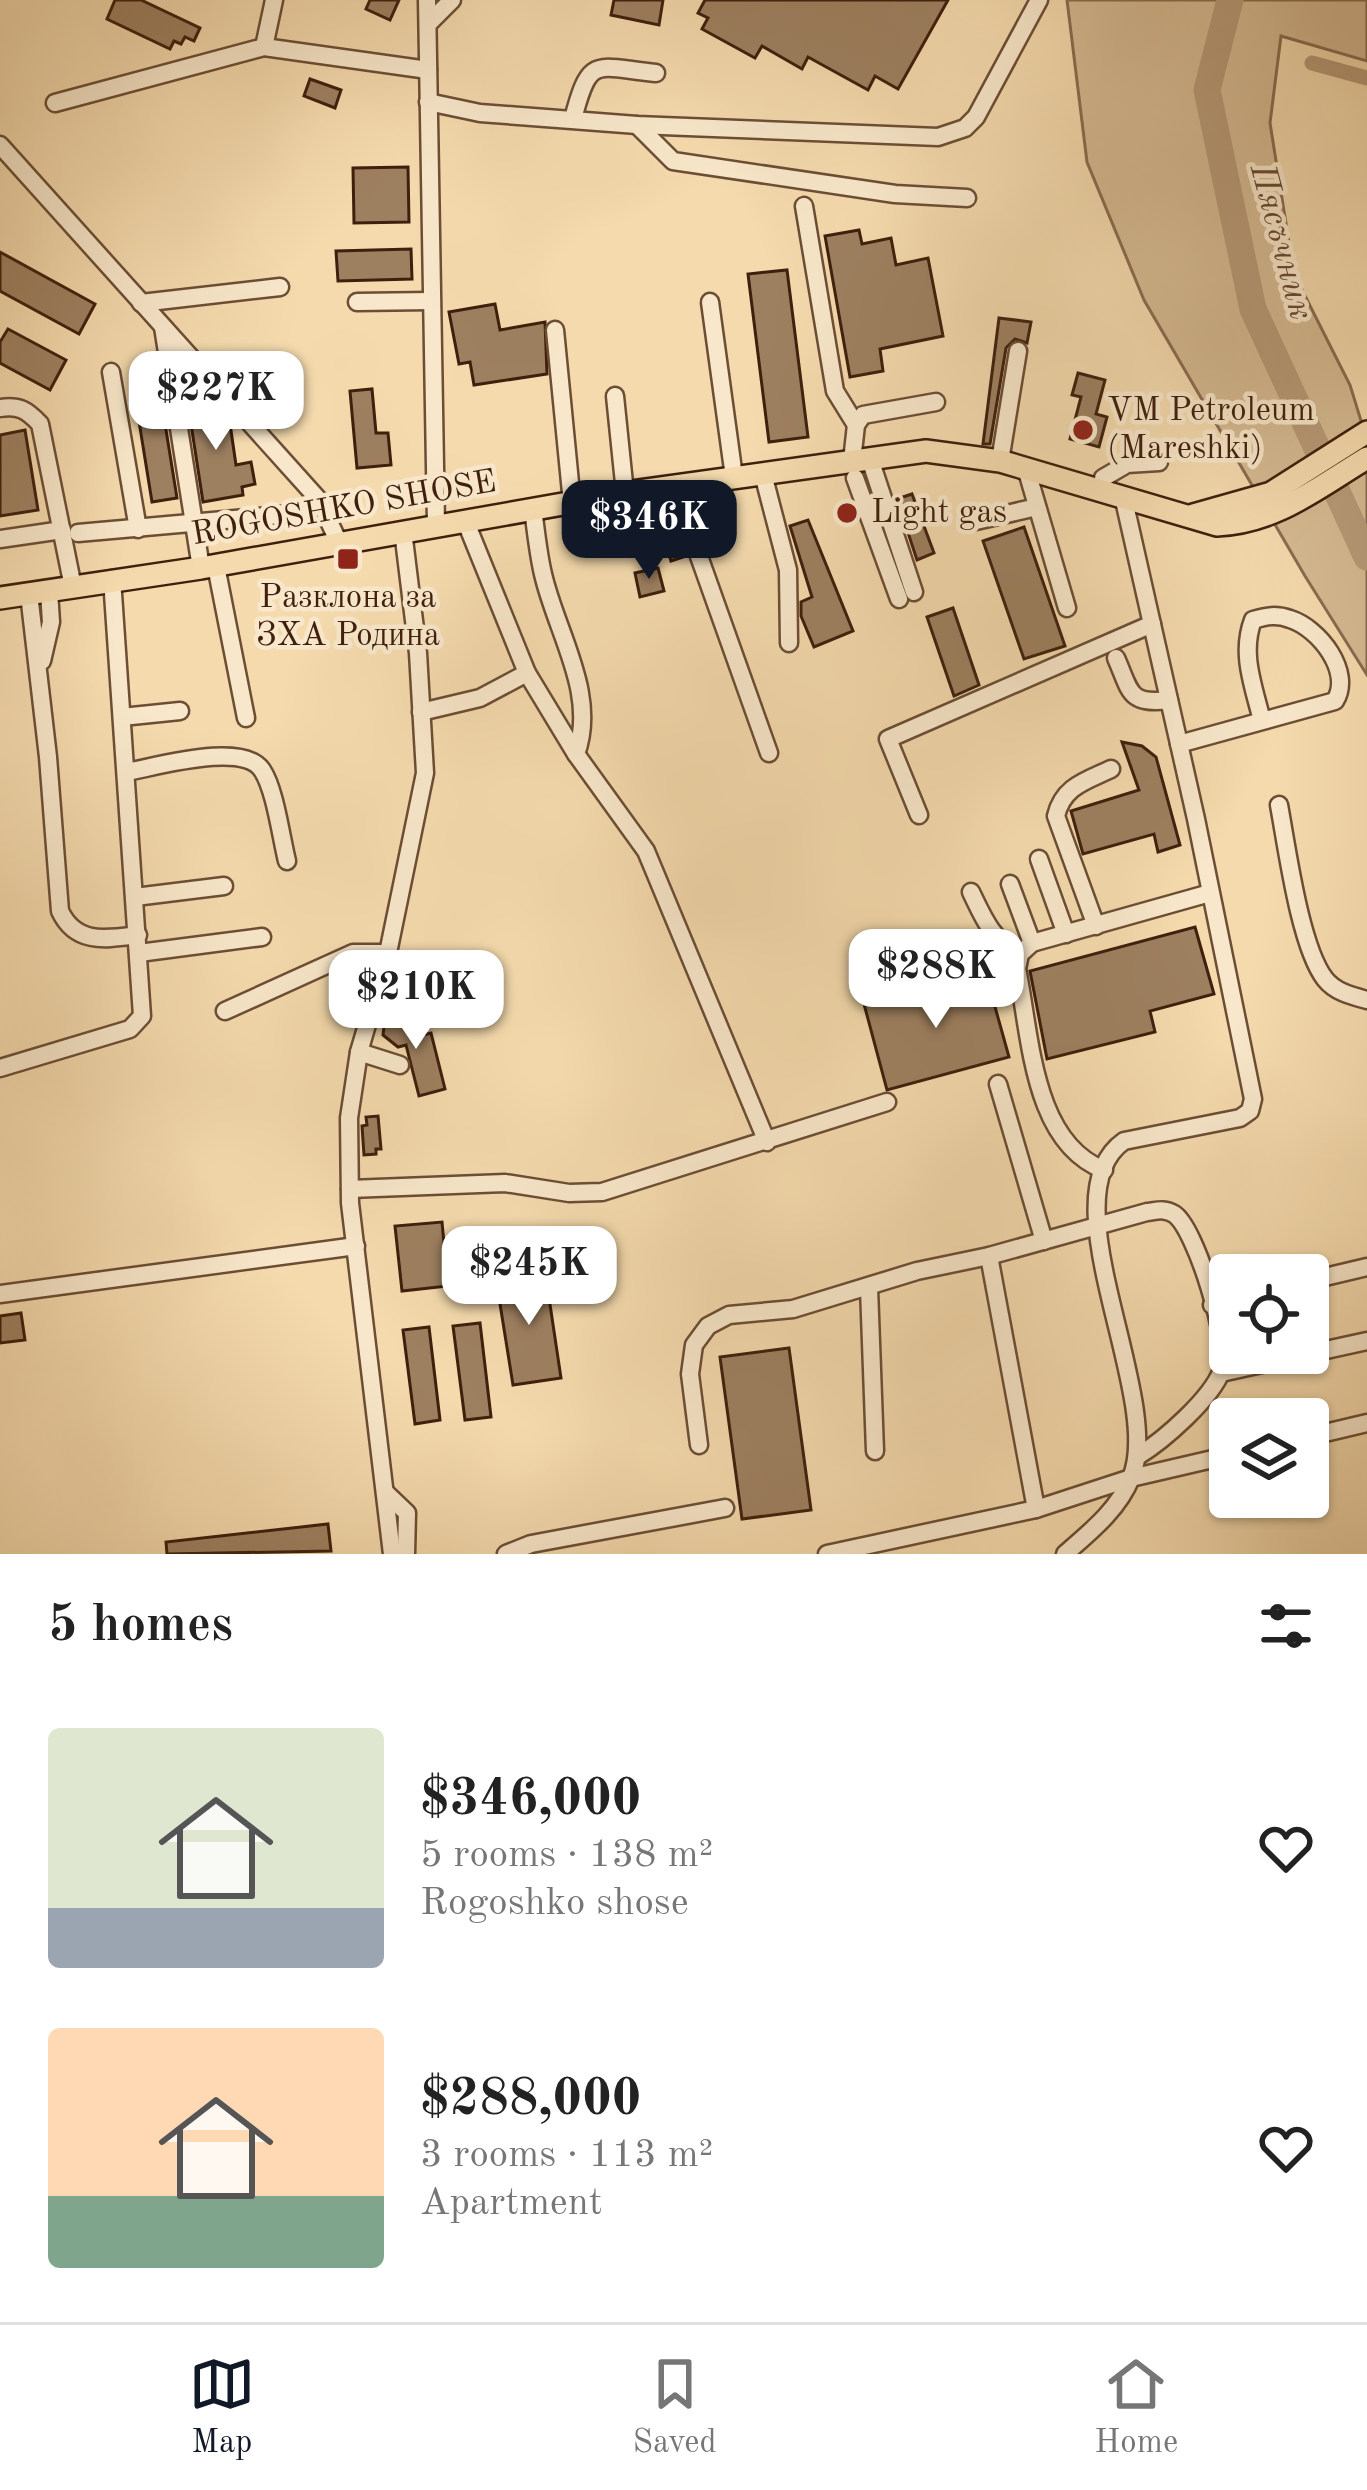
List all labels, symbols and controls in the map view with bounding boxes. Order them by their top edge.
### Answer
water label: Пясъчник [1242,159,1318,324]
pin: $227K [132,351,300,453]
text: $227K [156,370,276,409]
place label: VM Petroleum (Mareshki) [1107,395,1315,466]
marker: VM Petroleum (Mareshki) [1070,417,1096,443]
street label: ROGOSHKO SHOSE [189,466,499,552]
pin: $346K [565,480,733,582]
place label: Light gas [871,497,1007,530]
text: $346K [589,499,709,538]
marker: Light gas [834,500,860,526]
marker: Разклона за ЗХА Родина [335,546,361,572]
place label: Разклона за ЗХА Родина [256,582,440,653]
pin: $288K [852,929,1020,1031]
text: $288K [876,948,996,987]
pin: $210K [332,950,500,1052]
text: $210K [356,969,476,1008]
pin: $245K [445,1226,613,1328]
text: $245K [469,1245,589,1284]
map controls [1209,1254,1329,1518]
button: locate [1209,1254,1329,1374]
button: layers [1209,1398,1329,1518]
icon: filters [1253,1593,1319,1659]
text: 5 homes [48,1601,233,1652]
text: $346,000 [420,1775,641,1826]
icon: home [144,1776,288,1920]
icon: heart [1253,1815,1319,1881]
text: 5 rooms · 138 m² [420,1836,713,1875]
text: Rogoshko shose [420,1884,689,1923]
text: $288,000 [420,2075,641,2126]
icon: home [144,2076,288,2220]
icon: heart [1253,2115,1319,2181]
text: 3 rooms · 113 m² [420,2136,713,2175]
text: Apartment [420,2184,603,2223]
tab: Map [189,2351,255,2464]
tab: Saved [633,2351,717,2464]
tab: Home [1094,2351,1178,2464]

